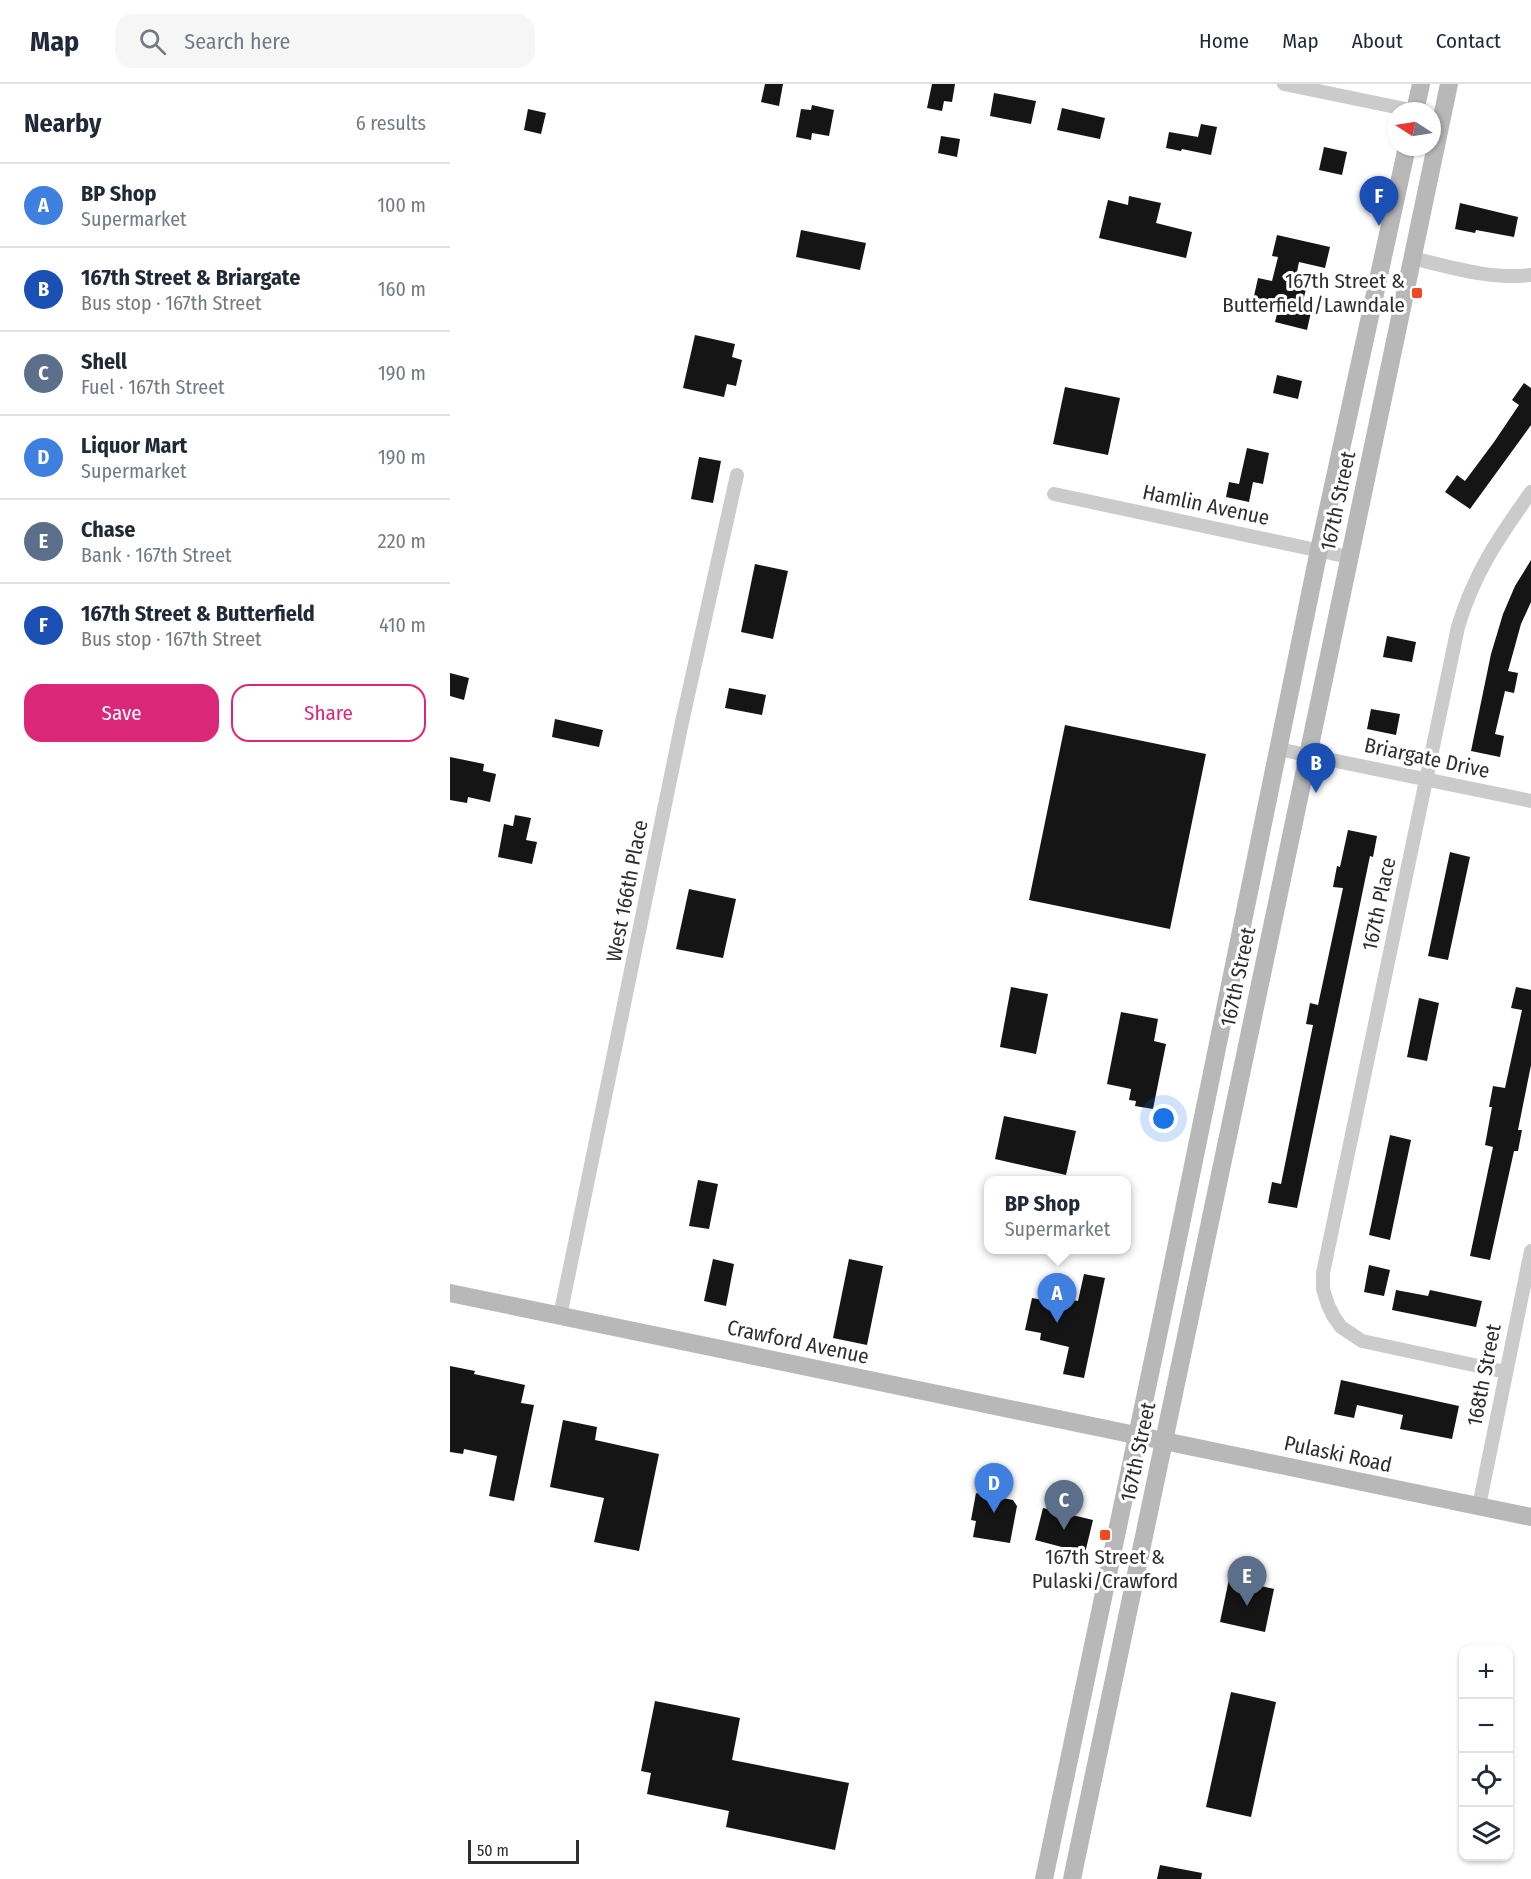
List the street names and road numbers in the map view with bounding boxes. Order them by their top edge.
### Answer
street label: 167th Street [1315,449,1361,553]
street label: Hamlin Avenue [1140,479,1272,531]
street label: Briargate Drive [1362,732,1492,784]
street label: West 166th Place [600,818,654,964]
street label: 167th Place [1356,855,1402,953]
street label: 167th Street [1215,925,1261,1029]
street label: Crawford Avenue [725,1314,871,1370]
street label: 168th Street [1461,1322,1507,1428]
street label: 167th Street [1115,1400,1161,1504]
street label: Pulaski Road [1282,1430,1394,1478]

